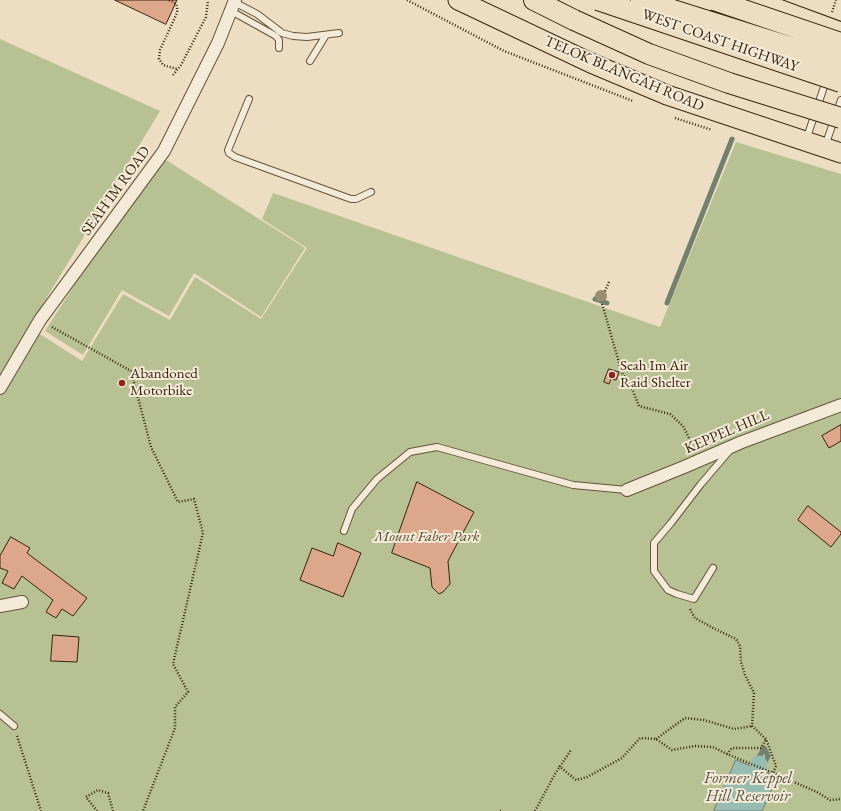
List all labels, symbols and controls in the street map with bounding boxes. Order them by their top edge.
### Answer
street label: WEST COAST HIGHWAY [639,6,801,76]
street label: TELOK BLANGAH ROAD [542,32,706,116]
street label: SEAH IM ROAD [78,143,154,239]
place label: Seah Im Air Raid Shelter [620,357,691,392]
place label: Abandoned Motorbike [130,365,198,400]
marker: Seah Im Air Raid Shelter [607,370,617,380]
marker: Abandoned Motorbike [117,378,127,388]
street label: KEPPEL HILL [682,406,772,458]
park label: Mount Faber Park [374,528,480,546]
water label: Former Keppel Hill Reservoir [704,769,792,807]

